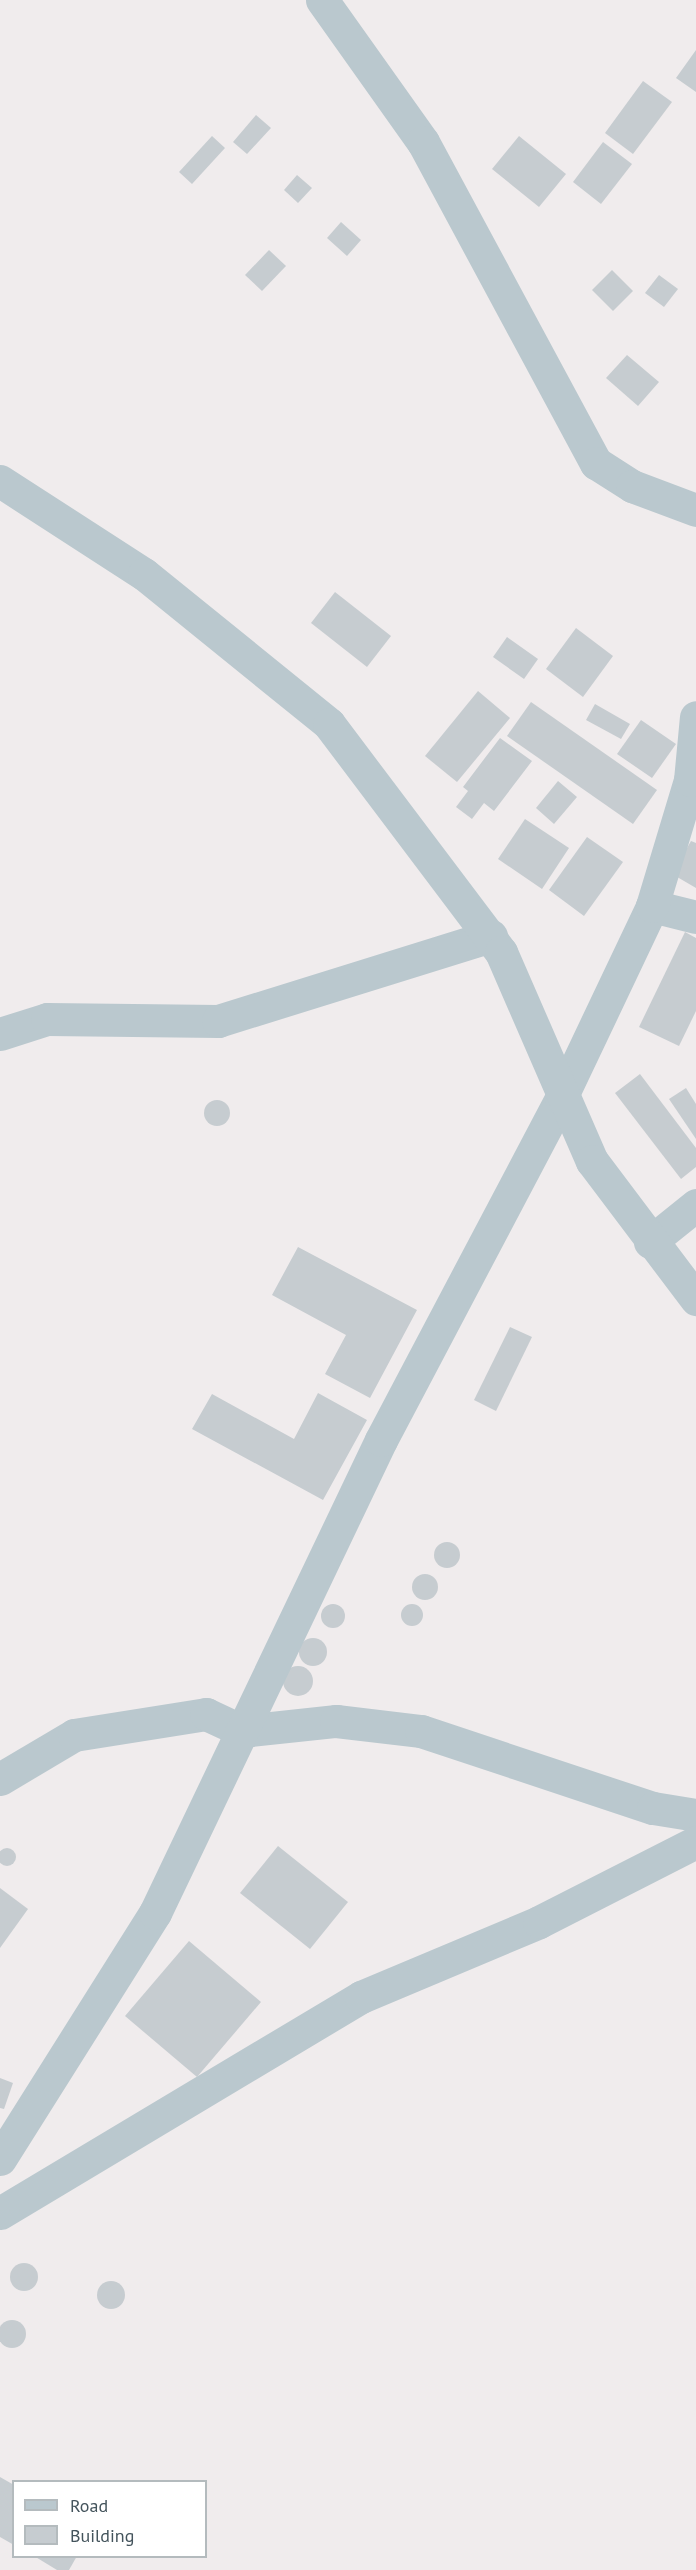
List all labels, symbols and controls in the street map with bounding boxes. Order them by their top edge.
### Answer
legend [12,2480,207,2558]
text: Road [70,2494,108,2517]
text: Building [70,2524,134,2547]

